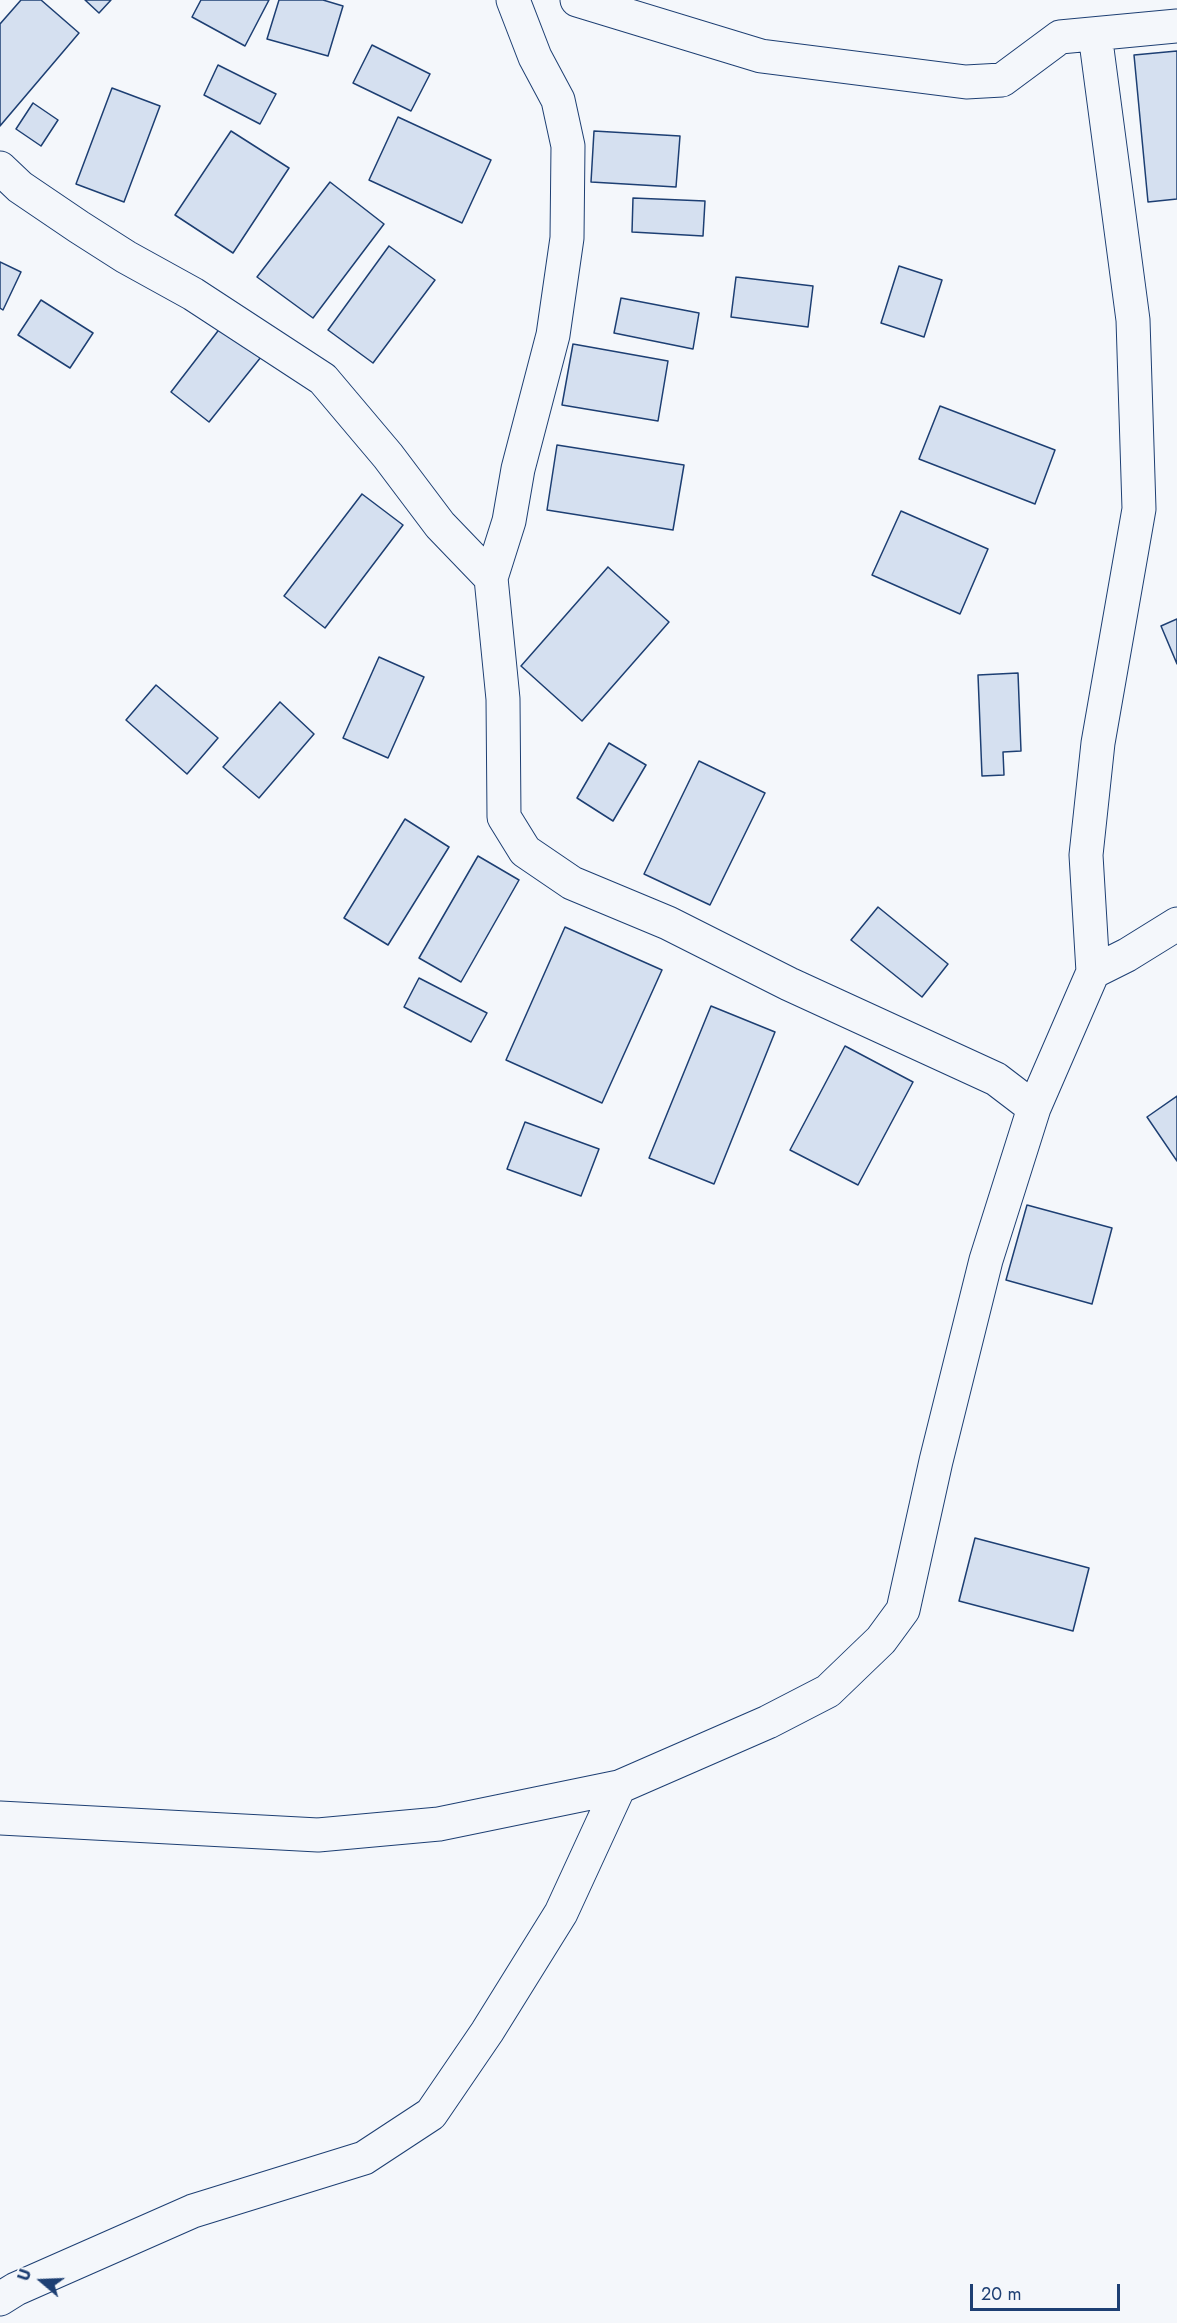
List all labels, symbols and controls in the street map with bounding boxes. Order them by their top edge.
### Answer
north arrow [12,2251,72,2311]
text: U [12,2266,37,2284]
scale bar [973,2272,1123,2310]
text: 20 m [981,2281,1021,2307]

